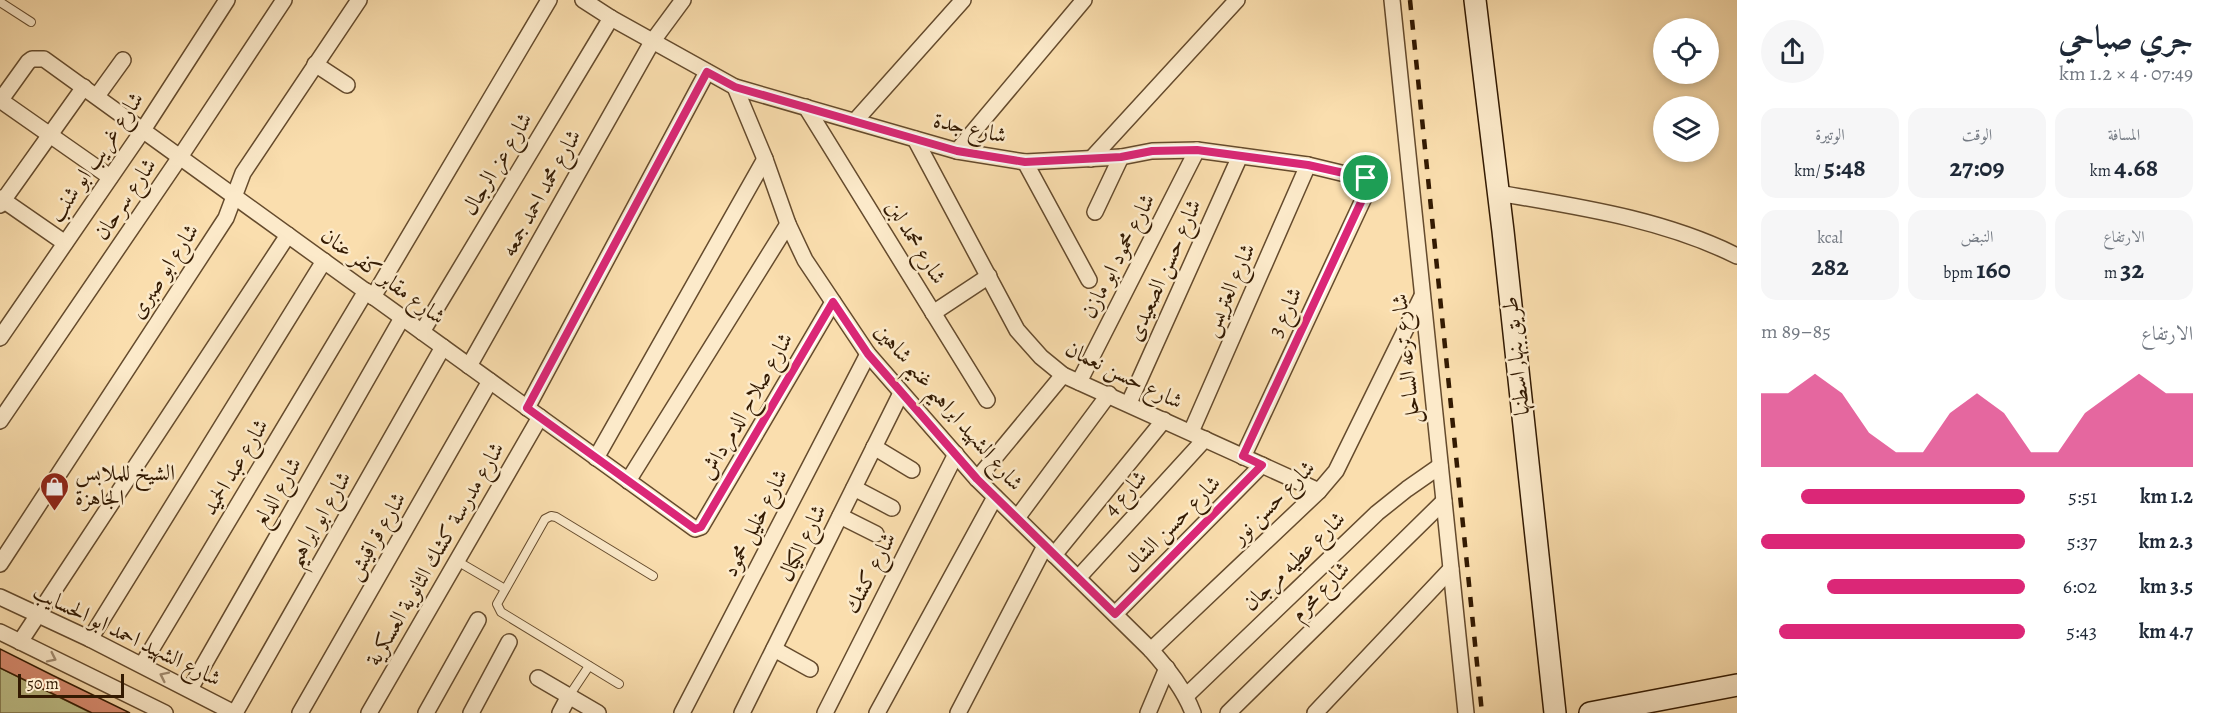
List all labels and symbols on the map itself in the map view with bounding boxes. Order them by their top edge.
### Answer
street label: شارع غريب ابو شنب [41,86,153,230]
street label: شارع جدة [930,105,1010,154]
street label: شارع عز الرجال [454,107,542,223]
street label: شارع محمد احمد جمعه [494,124,591,264]
street label: شارع سرحان [86,152,166,248]
pin [1340,152,1391,203]
street label: شارع محمود ابو مازن [1074,188,1165,325]
street label: شارع محمد لبن [876,194,954,291]
street label: شارع حسن الصعيدى [1119,194,1211,347]
street label: شارع ابو صبرى [122,218,208,326]
street label: شارع مقابر كفر عنان [313,221,451,334]
street label: شارع العتريس [1195,239,1266,343]
street label: شارع 3 [1260,282,1312,343]
street label: شارع ترعه الساحل [1384,292,1431,426]
street label: طريق بنها, اسطنها [1495,295,1537,417]
street label: شارع الشهيد ابراهيم غنيم شاهين [863,317,1030,501]
street label: شارع صلاح الدمرداش [692,327,804,487]
street label: شارع حسن نعمان [1059,334,1188,419]
street label: شارع عبد الحميد [194,413,278,523]
street label: شارع مدرسة كشك الثانوية العسكرية [358,436,514,673]
street label: شارع الدلع [245,452,312,534]
street label: شارع حسن نور [1223,453,1324,554]
place label: الشيخ للملابس الجاهزة [75,458,175,513]
street label: شارع 4 [1096,463,1156,525]
street label: شارع خليل محمود [715,464,798,584]
street label: شارع ابو ابراهيم [280,466,364,575]
street label: شارع حسن الشال [1117,469,1230,582]
shop icon: الشيخ للملابس الجاهزة [38,470,70,512]
street label: شارع قراقيش [339,487,416,587]
street label: شارع الكيال [770,499,836,588]
street label: شارع عطيه مرجان [1236,504,1354,620]
street label: شارع كشك [837,527,906,620]
street label: شارع محرم [1283,554,1359,630]
street label: شارع الشهيد احمد ابو الحسايب [27,576,226,696]
one-way arrow [46,650,57,662]
scale bar [18,671,124,698]
one-way arrow [159,672,170,683]

